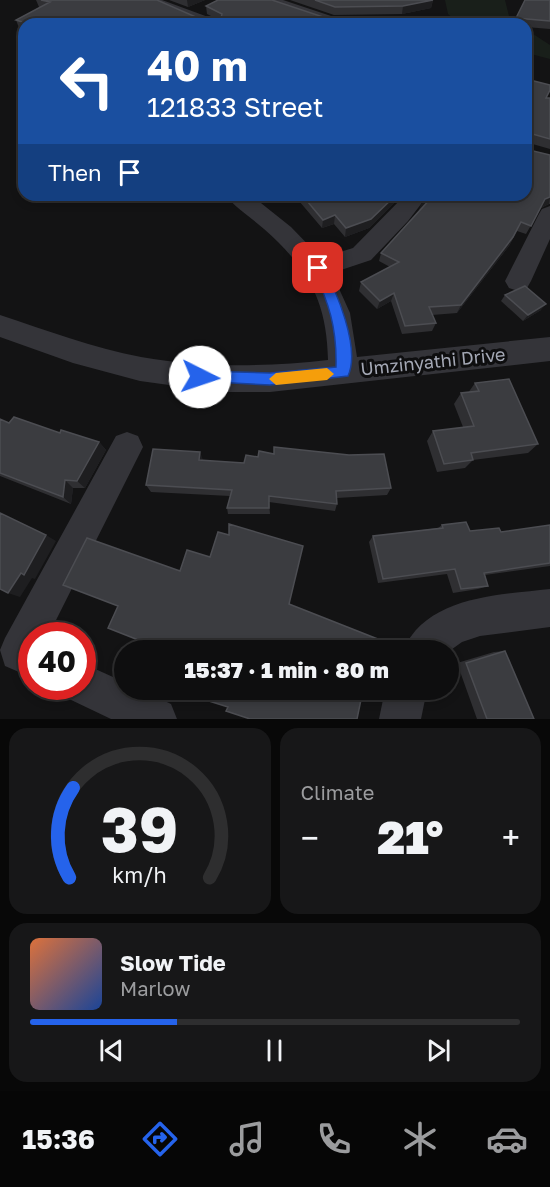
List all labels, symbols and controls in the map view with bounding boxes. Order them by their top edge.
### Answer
text: 40 m [147,40,248,90]
icon: left [48,42,126,120]
text: 121833 Street [147,91,324,123]
icon: arrive [113,156,146,189]
text: Then [48,159,101,186]
pin [292,242,343,293]
icon: arrive [301,251,334,284]
street label: Umzinyathi Drive [359,342,506,380]
position arrow [168,345,232,409]
speed limit sign: 40 [18,622,96,700]
text: 15:37 · 1 min · 80 m [184,656,389,683]
text: Climate [301,780,374,804]
text: 39 [101,791,179,866]
text: 21° [377,810,443,864]
text: − [301,818,319,857]
text: + [502,818,520,857]
text: km/h [112,862,167,888]
text: Slow Tide [120,949,226,976]
text: Marlow [120,976,191,1000]
icon: previous [95,1034,128,1067]
icon: pause [258,1034,291,1067]
icon: next [422,1034,455,1067]
icon: directions [139,1118,181,1160]
icon: music [226,1118,268,1160]
icon: phone [313,1118,355,1160]
icon: climate [399,1118,441,1160]
icon: car [486,1118,528,1160]
text: 15:36 [22,1123,95,1155]

